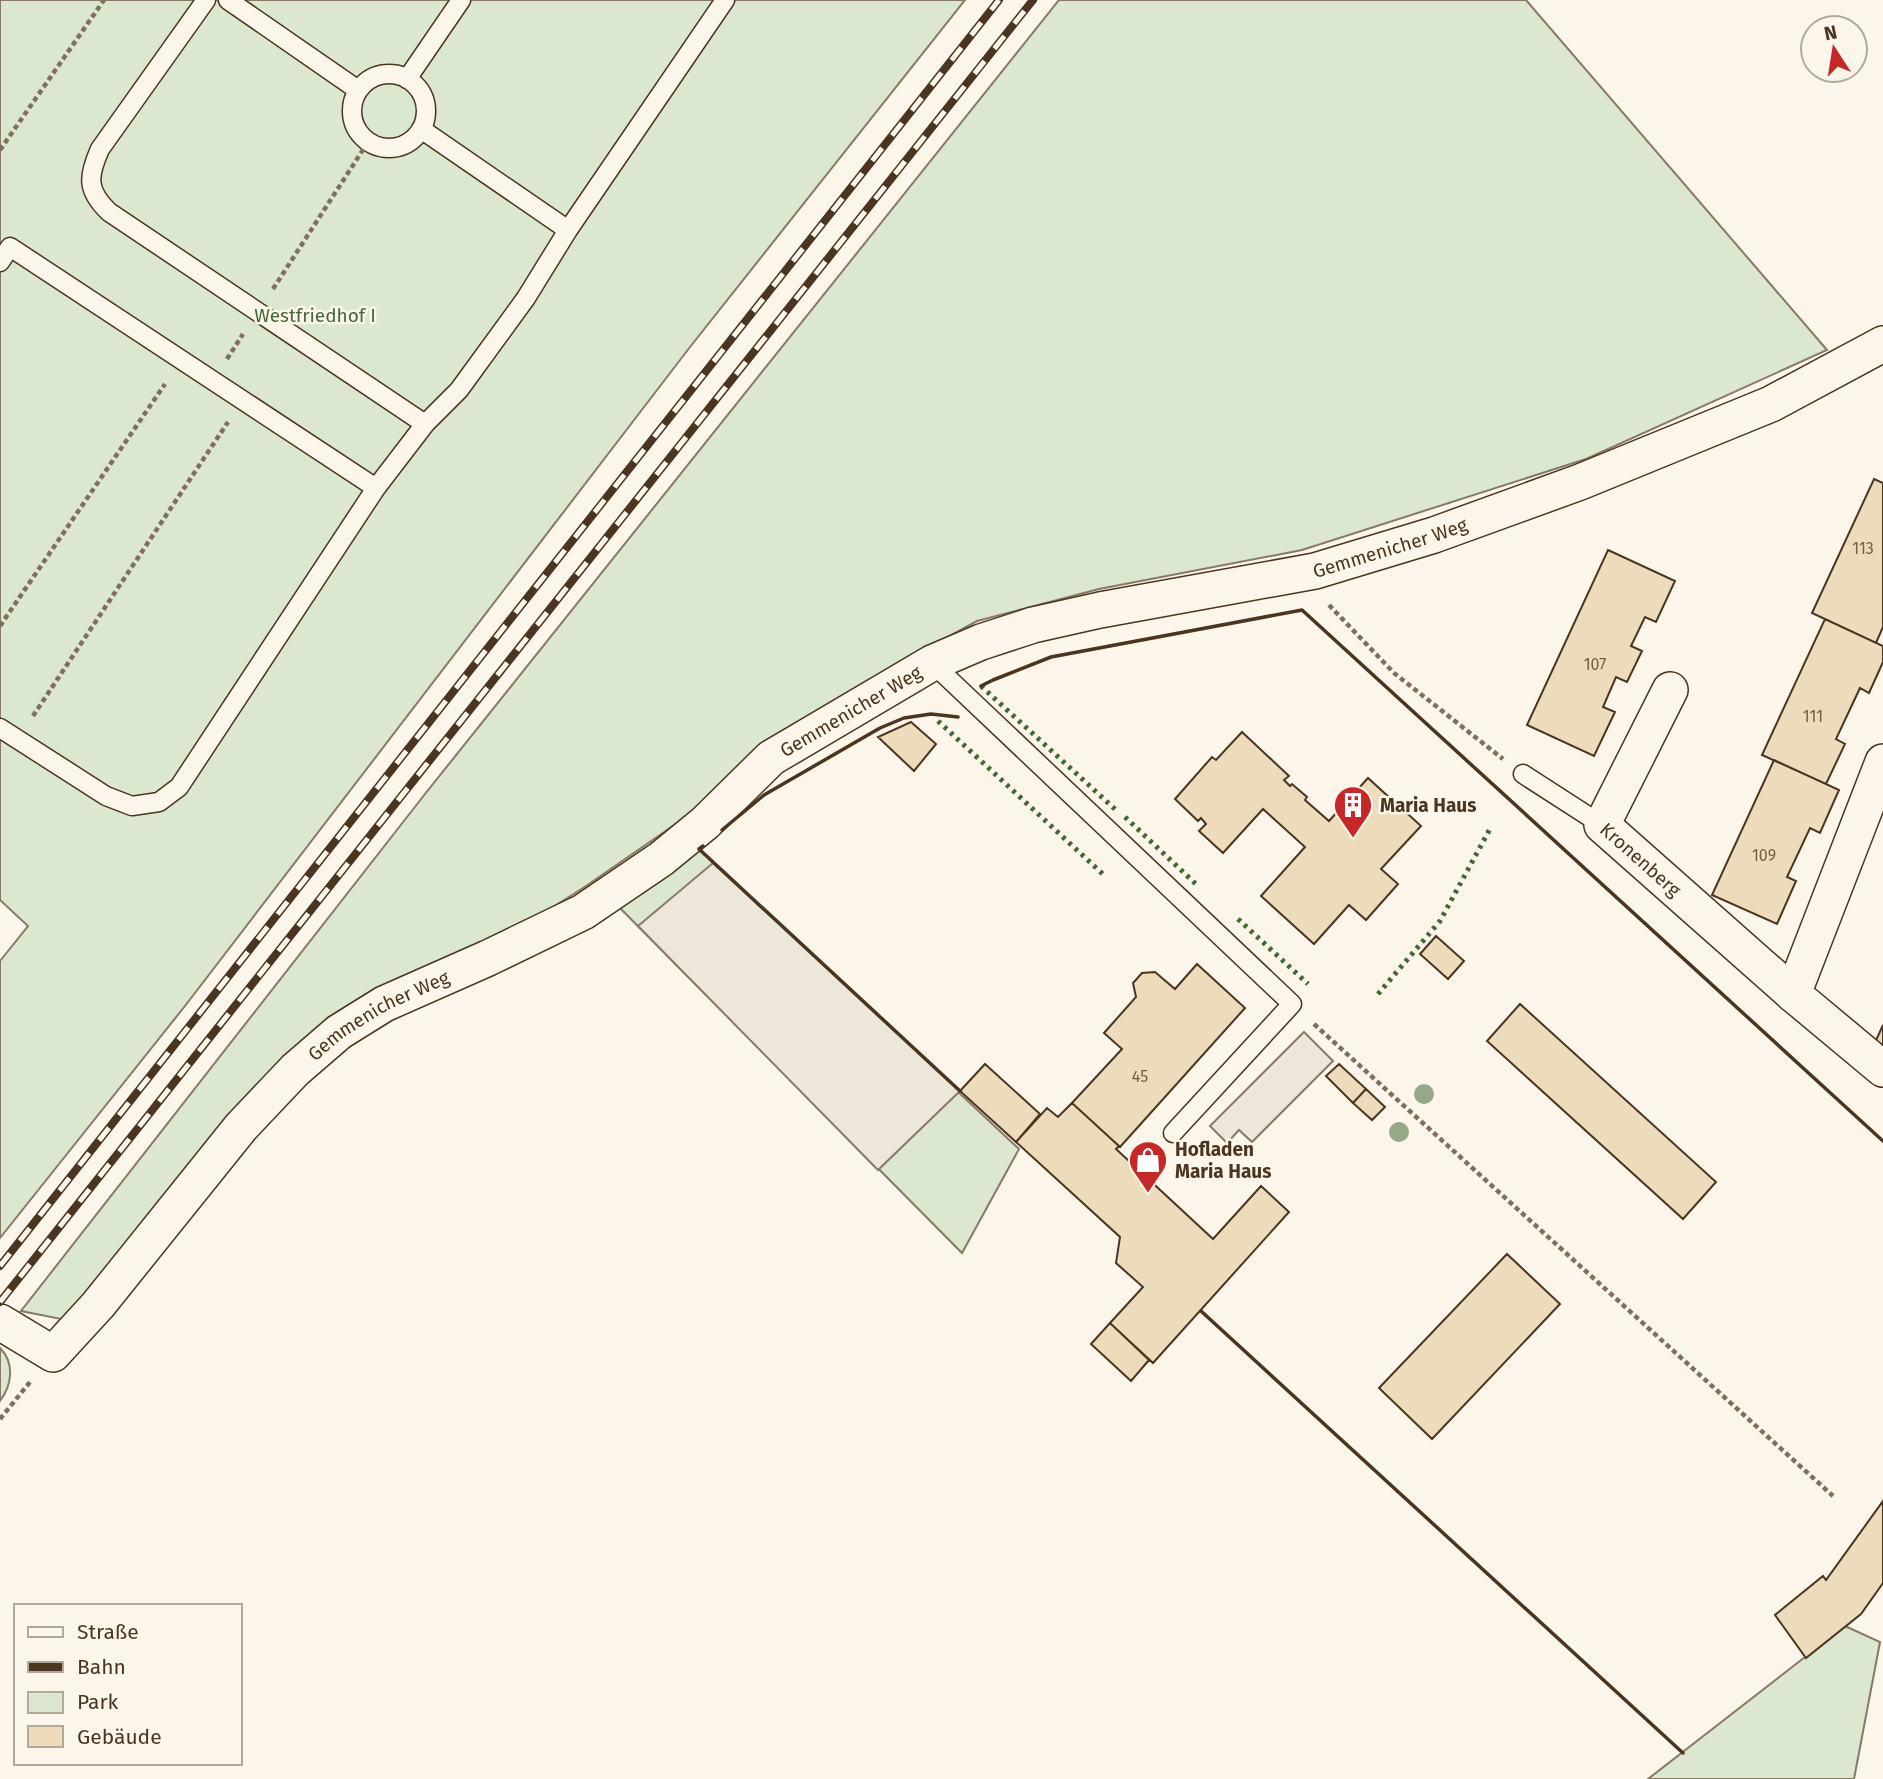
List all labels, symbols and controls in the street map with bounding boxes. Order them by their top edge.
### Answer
north arrow [1799,14,1869,84]
text: N [1822,20,1839,45]
park label: Westfriedhof I [254,304,376,327]
street label: Gemmenicher Weg [1310,513,1470,583]
house number: 113 [1852,539,1874,558]
house number: 107 [1584,655,1606,674]
street label: Gemmenicher Weg [776,661,926,762]
house number: 111 [1803,707,1823,726]
building icon: Maria Haus [1332,784,1374,839]
place label: Maria Haus [1380,794,1476,817]
street label: Kronenberg [1595,818,1686,902]
house number: 109 [1752,846,1776,865]
street label: Gemmenicher Weg [303,966,453,1066]
house number: 45 [1132,1067,1148,1086]
place label: Hofladen Maria Haus [1175,1138,1271,1183]
shop icon: Hofladen Maria Haus [1127,1139,1169,1194]
legend [14,1604,242,1765]
text: Straße [77,1619,139,1645]
text: Bahn [77,1654,126,1680]
text: Park [77,1689,119,1715]
text: Gebäude [77,1724,162,1750]

